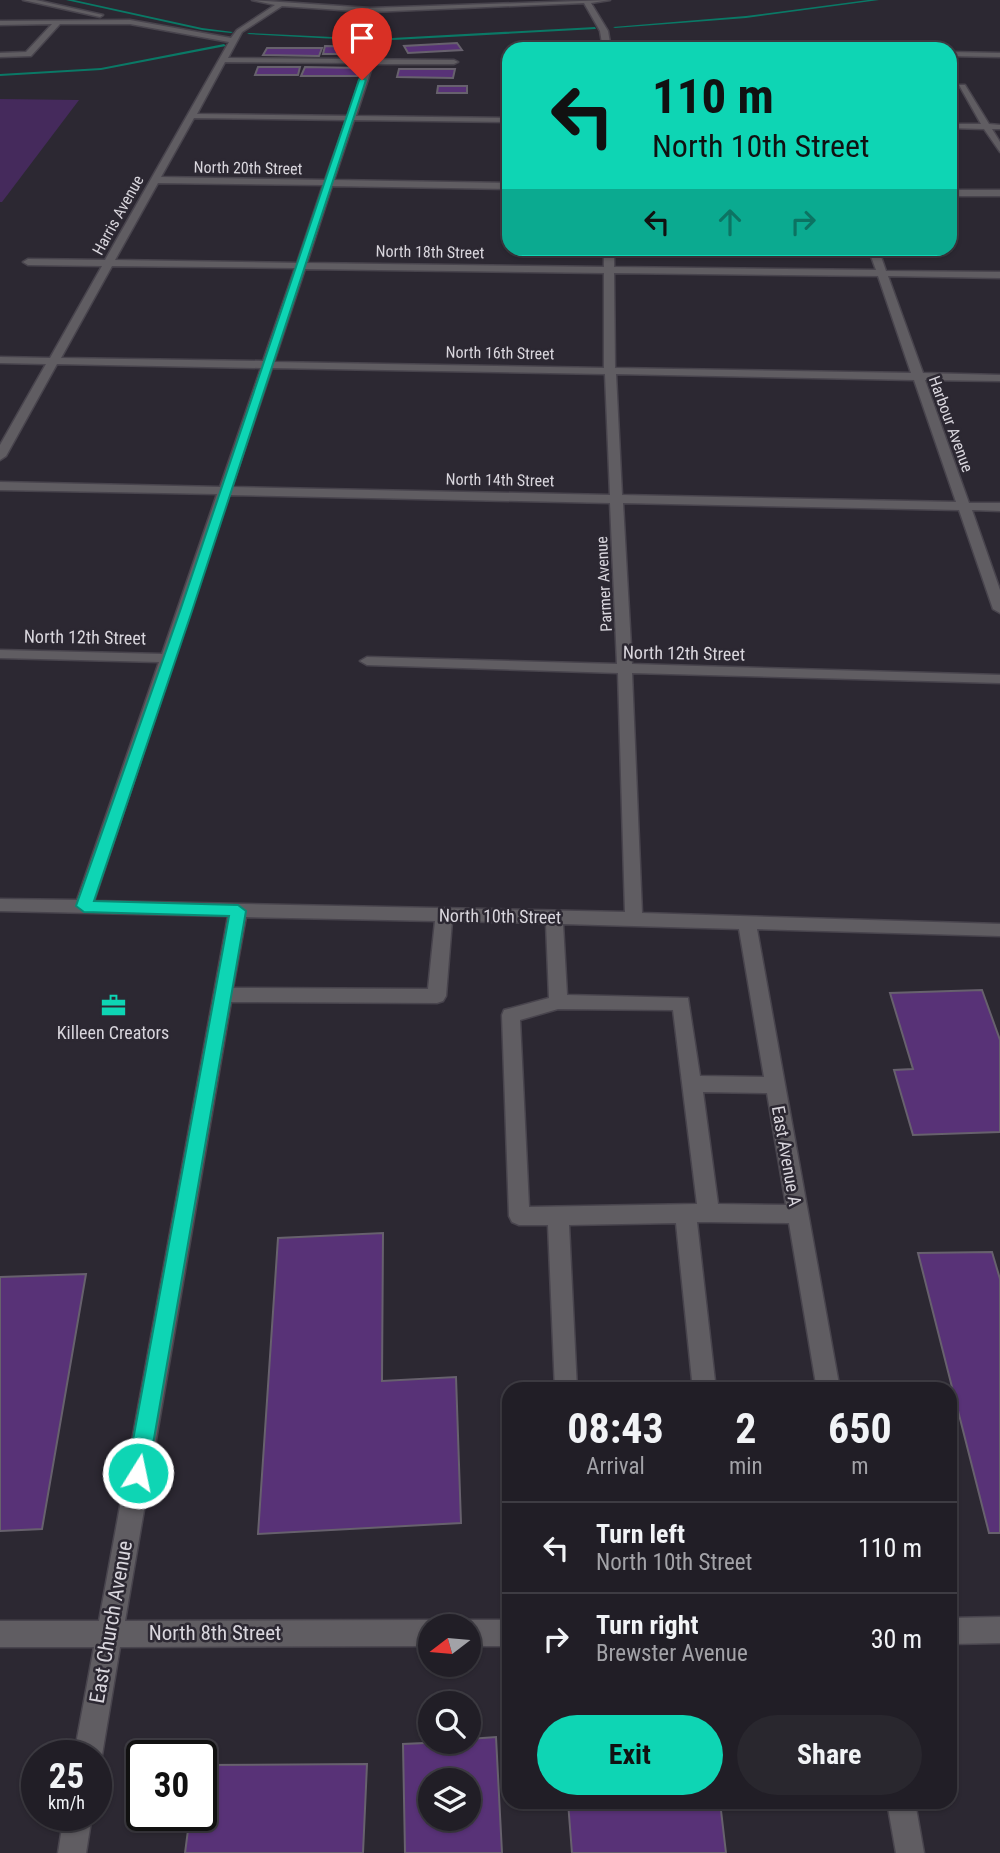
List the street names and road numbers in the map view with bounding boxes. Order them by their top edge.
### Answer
street label: North 20th Street [193,158,303,178]
street label: Harris Avenue [88,172,148,258]
street label: North 18th Street [375,242,485,262]
street label: North 16th Street [445,343,555,363]
street label: Harbour Avenue [925,373,977,475]
street label: North 14th Street [445,470,555,490]
street label: Parmer Avenue [592,536,616,632]
street label: North 12th Street [24,625,146,649]
street label: North 12th Street [623,641,745,665]
street label: North 10th Street [439,904,561,928]
street label: East Avenue A [768,1104,806,1208]
street label: East Church Avenue [85,1539,137,1705]
street label: North 8th Street [149,1621,281,1645]

